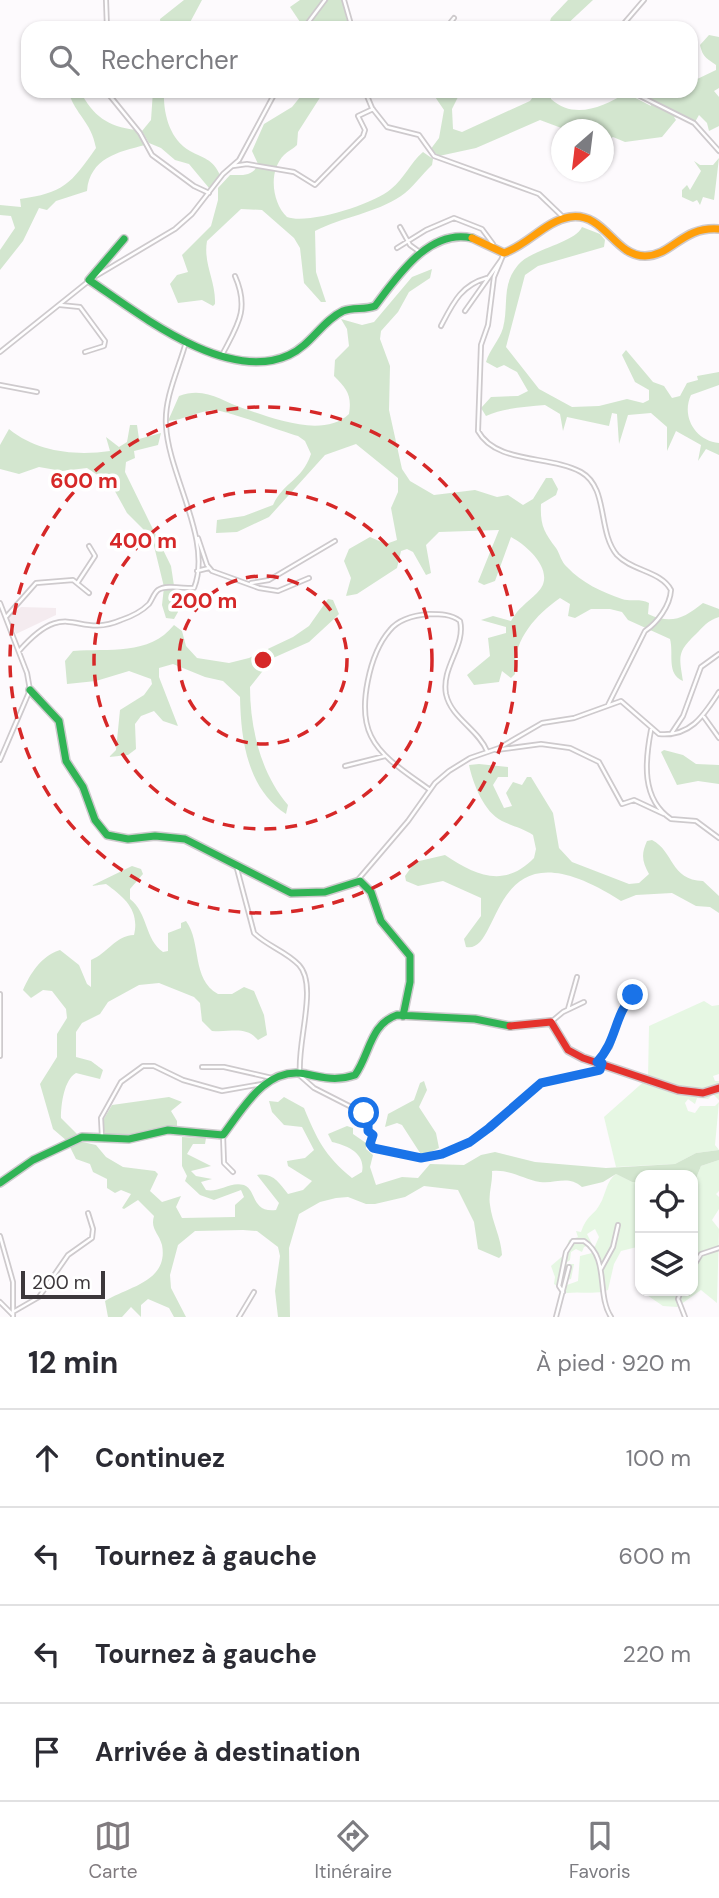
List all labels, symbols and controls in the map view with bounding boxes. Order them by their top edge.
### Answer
search box [21,21,698,98]
icon: search [45,41,83,79]
text: Rechercher [101,43,238,77]
north arrow [551,119,614,182]
text: 600 m [50,467,118,495]
text: 400 m [109,527,177,555]
text: 200 m [171,587,237,615]
centre of rings [251,648,275,672]
route end [617,979,648,1010]
route start [348,1097,379,1128]
map controls [635,1170,698,1296]
button: locate [635,1170,698,1233]
button: layers [635,1233,698,1296]
scale bar [21,1268,105,1300]
text: 200 m [32,1270,91,1295]
text: 12 min [28,1343,118,1382]
text: À pied · 920 m [536,1348,691,1378]
icon: ahead [28,1439,66,1477]
text: Continuez [95,1441,225,1475]
text: 100 m [626,1443,691,1473]
icon: left [28,1537,66,1575]
text: Tournez à gauche [95,1539,317,1573]
text: 600 m [618,1541,691,1571]
icon: left [28,1635,66,1673]
text: Tournez à gauche [95,1637,317,1671]
text: 220 m [622,1639,691,1669]
icon: arrive [28,1733,66,1771]
text: Arrivée à destination [95,1735,361,1769]
tab: Carte [89,1817,137,1884]
tab: Itinéraire [314,1817,392,1884]
tab: Favoris [569,1817,630,1884]

